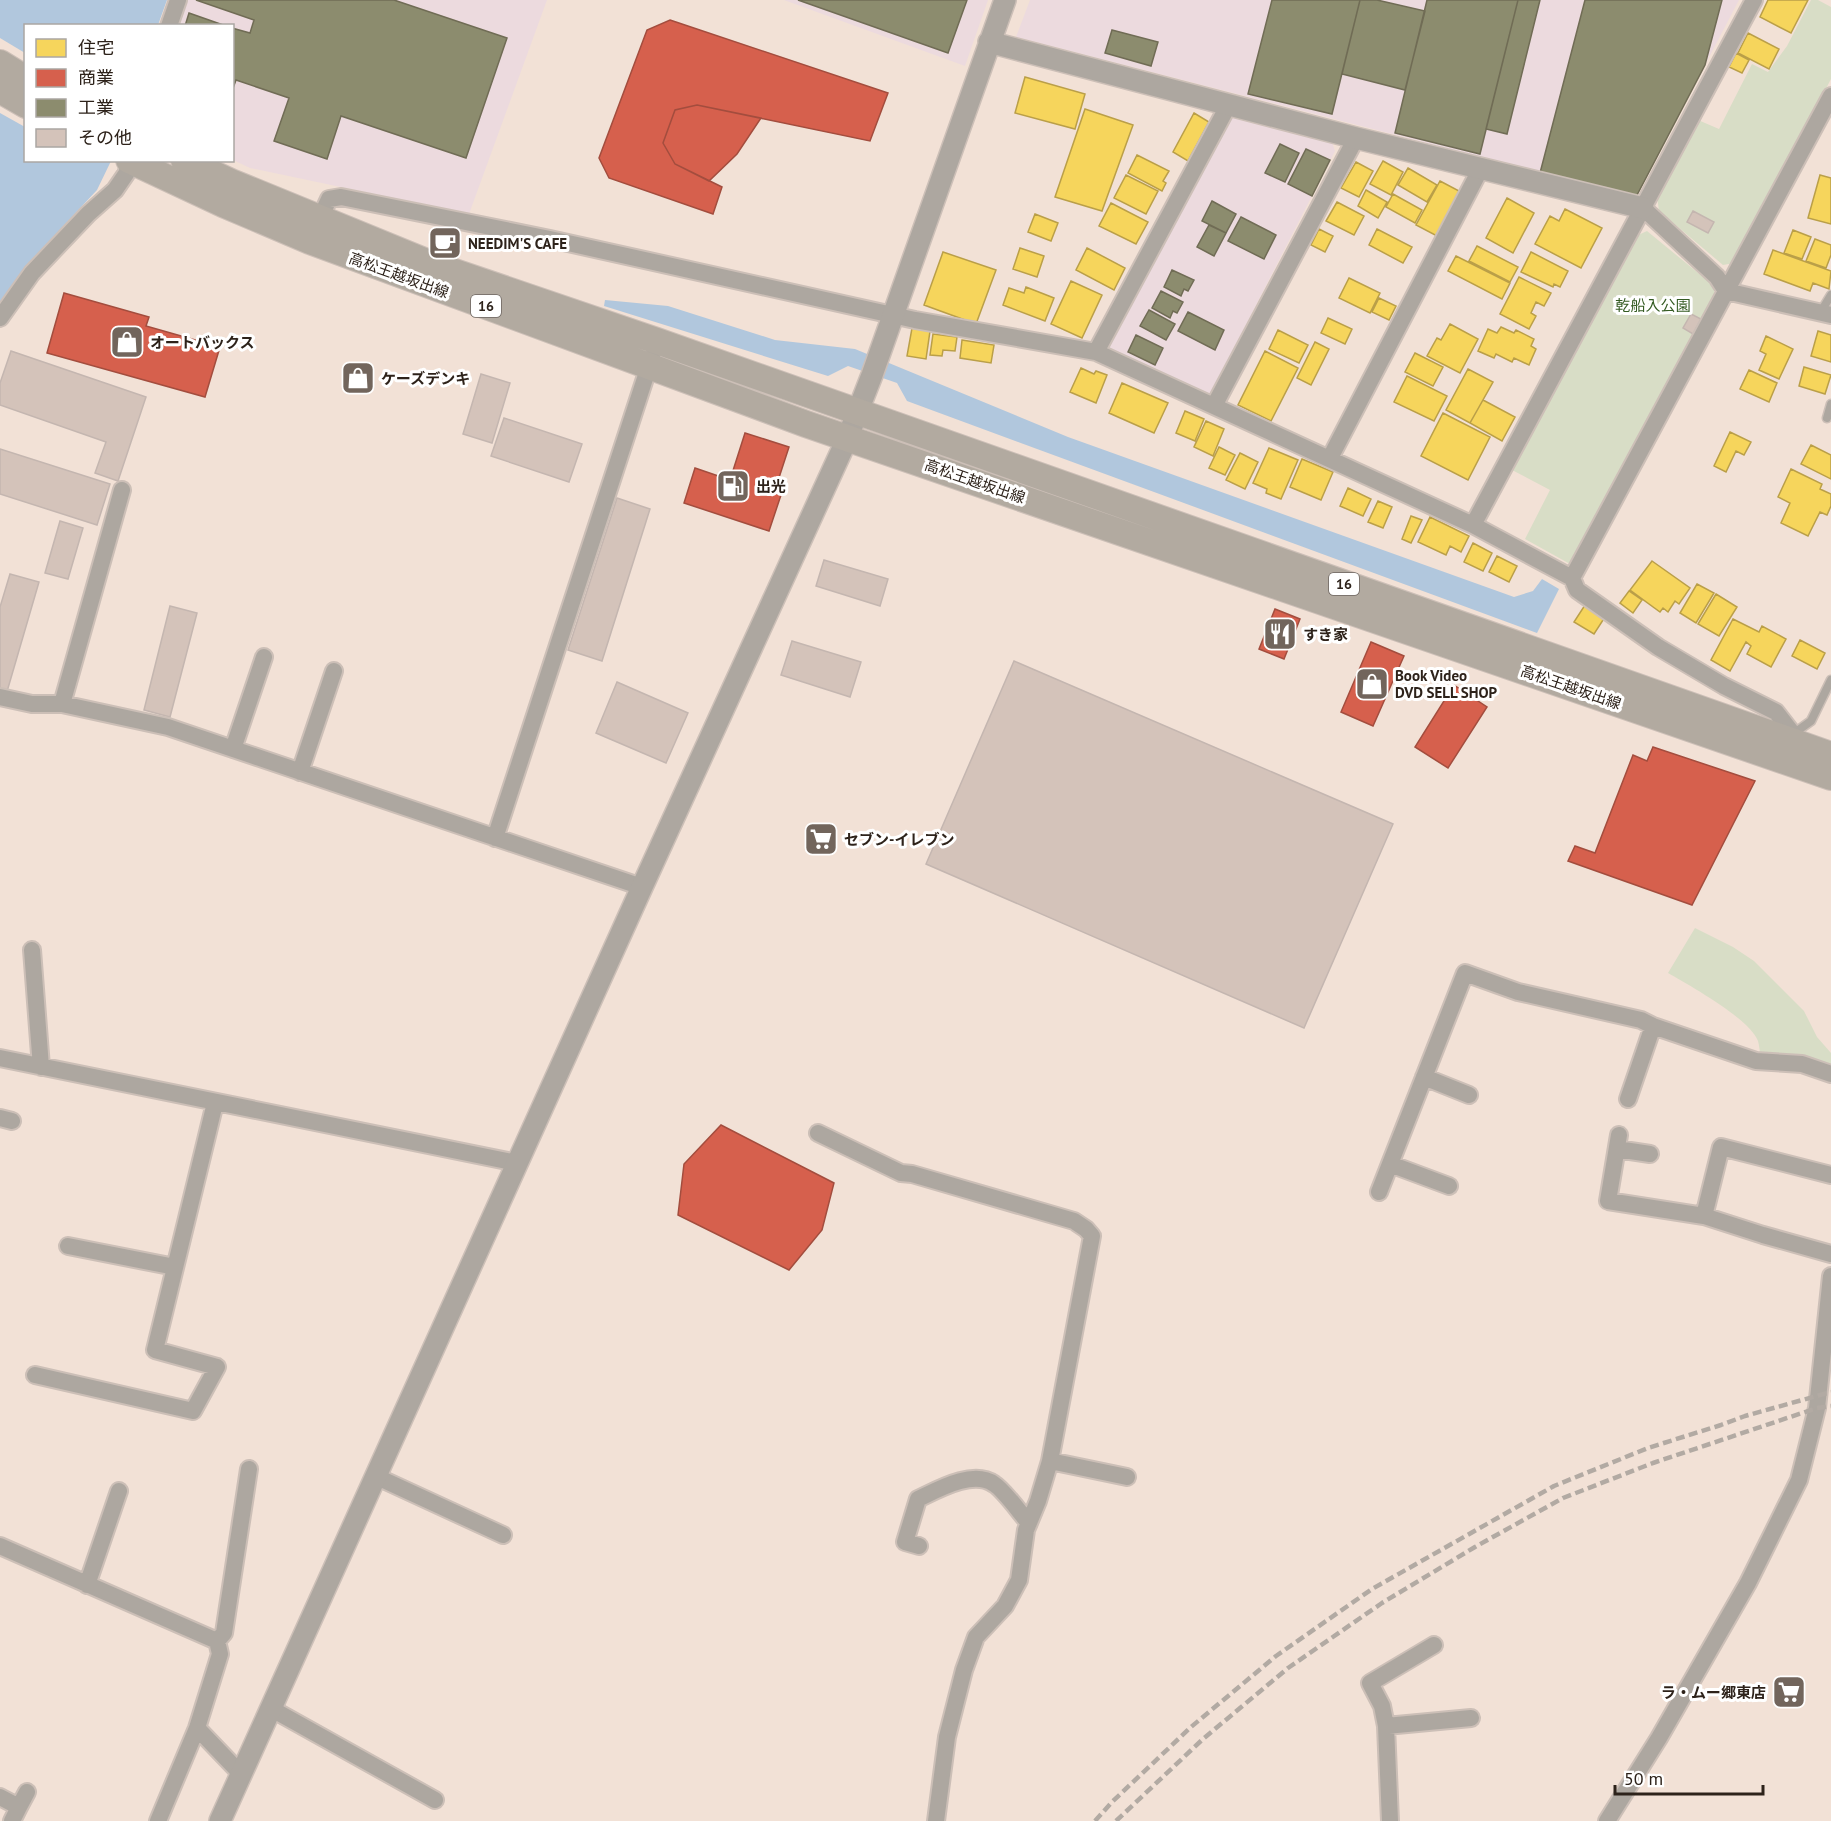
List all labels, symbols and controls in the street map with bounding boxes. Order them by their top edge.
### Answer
legend [24,24,234,162]
text: 住宅 [78,36,114,59]
text: 商業 [78,66,114,89]
text: 工業 [78,96,114,119]
text: その他 [78,126,132,149]
cafe icon: NEEDIM'S CAFE [427,225,463,261]
place label: NEEDIM'S CAFE [468,234,567,253]
street label: 高松王越坂出線 [346,248,452,302]
road number: 16 [471,295,501,317]
park label: 乾船入公園 [1615,296,1691,315]
shop icon: オートバックス [109,324,145,360]
place label: オートバックス [150,333,255,352]
shop icon: ケーズデンキ [340,360,376,396]
place label: ケーズデンキ [381,369,470,388]
street label: 高松王越坂出線 [922,455,1028,507]
fuel station icon: 出光 [715,468,751,504]
place label: 出光 [756,477,786,496]
road number: 16 [1329,573,1359,595]
restaurant icon: すき家 [1262,616,1298,652]
place label: すき家 [1303,625,1348,644]
street label: 高松王越坂出線 [1518,661,1624,713]
shop icon: Book Video DVD SELL SHOP [1354,666,1390,702]
place label: Book Video DVD SELL SHOP [1395,666,1497,702]
supermarket icon: セブン-イレブン [803,821,839,857]
place label: セブン-イレブン [844,830,954,849]
supermarket icon: ラ・ムー郷東店 [1771,1674,1807,1710]
place label: ラ・ムー郷東店 [1661,1683,1766,1702]
scale bar [1615,1758,1764,1796]
text: 50 m [1624,1767,1663,1790]

